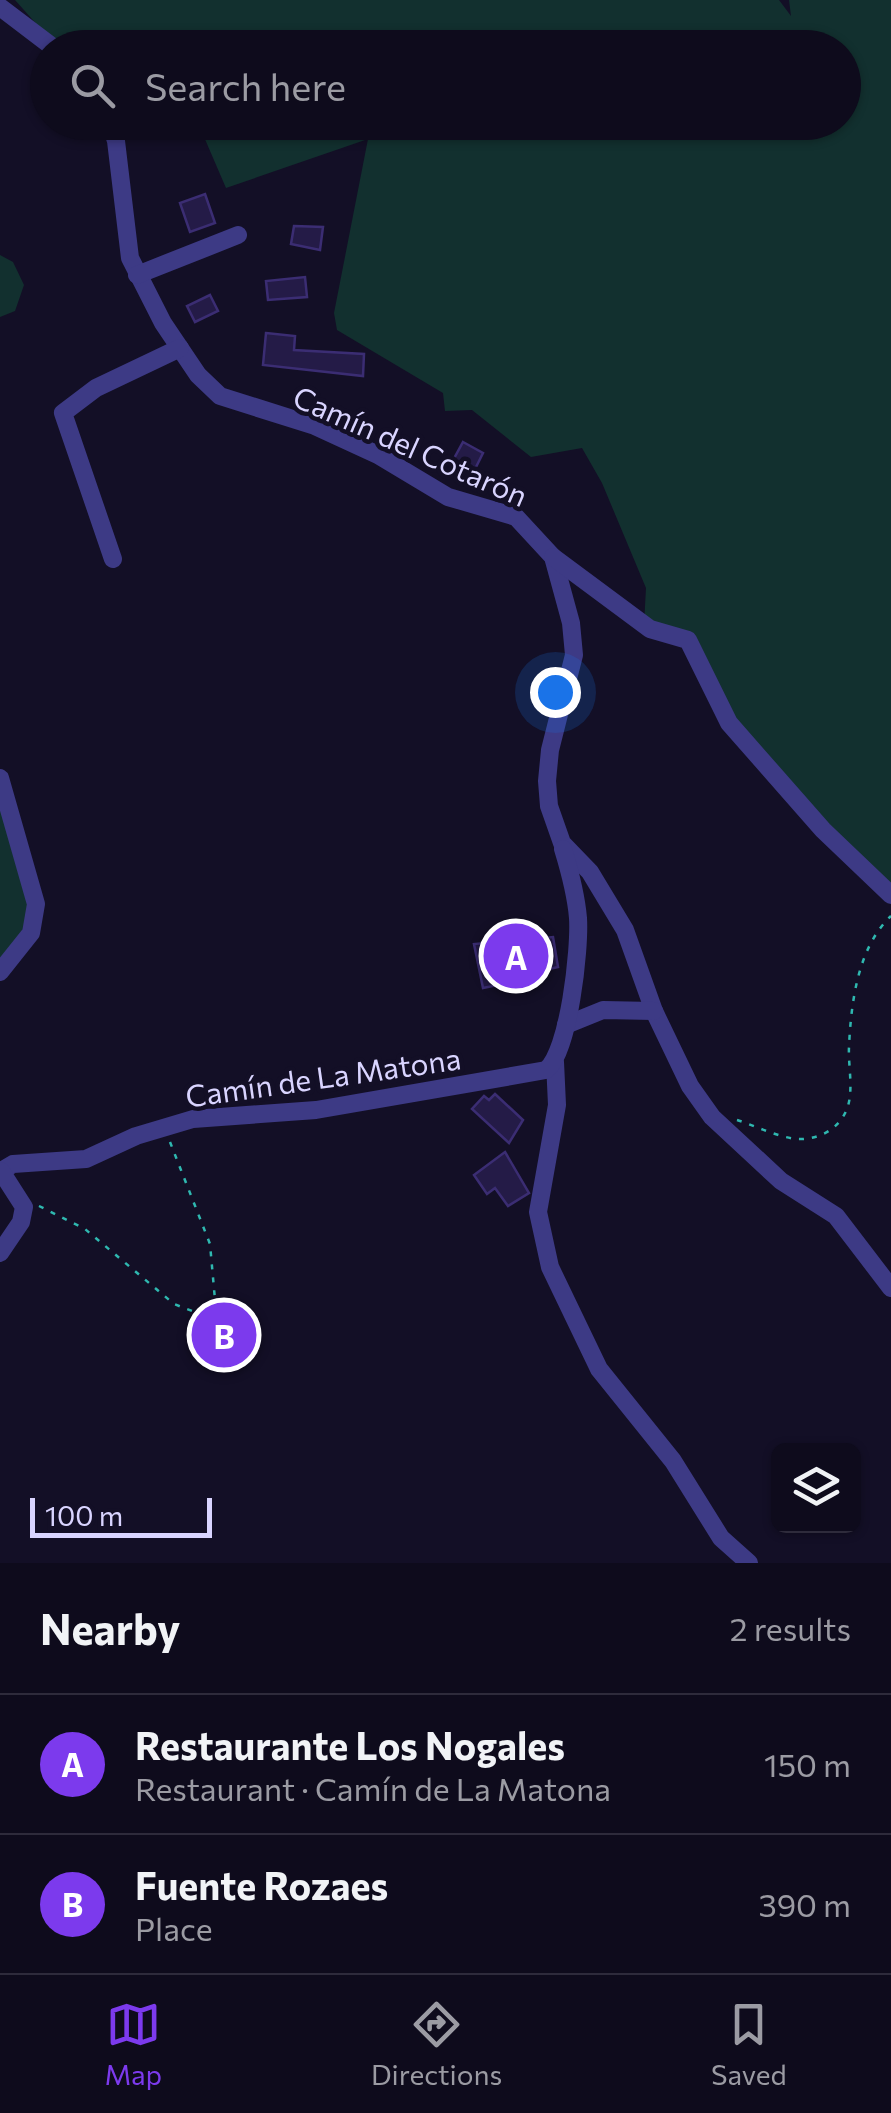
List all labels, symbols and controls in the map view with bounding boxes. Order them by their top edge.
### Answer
search box [30,30,861,140]
icon: search [65,58,120,113]
text: Search here [145,62,346,109]
street label: Camín del Cotarón [288,377,534,513]
your location [530,667,581,718]
pin: A [484,918,548,994]
street label: Camín de La Matona [183,1038,463,1114]
pin: B [192,1298,256,1372]
map controls [771,1443,861,1533]
button: layers [771,1443,861,1533]
scale bar [30,1493,212,1538]
text: 100 m [45,1498,123,1532]
text: Nearby [40,1602,180,1654]
text: 2 results [730,1608,851,1648]
text: Restaurante Los Nogales [135,1721,565,1768]
text: A [61,1744,84,1784]
text: 150 m [764,1744,851,1784]
text: Restaurant · Camín de La Matona [135,1768,611,1808]
text: Fuente Rozaes [135,1861,388,1908]
text: B [62,1884,83,1924]
text: 390 m [758,1884,851,1924]
text: Place [135,1908,213,1948]
tab: Map [104,1997,162,2091]
tab: Directions [371,1997,502,2091]
tab: Saved [711,1997,787,2091]

